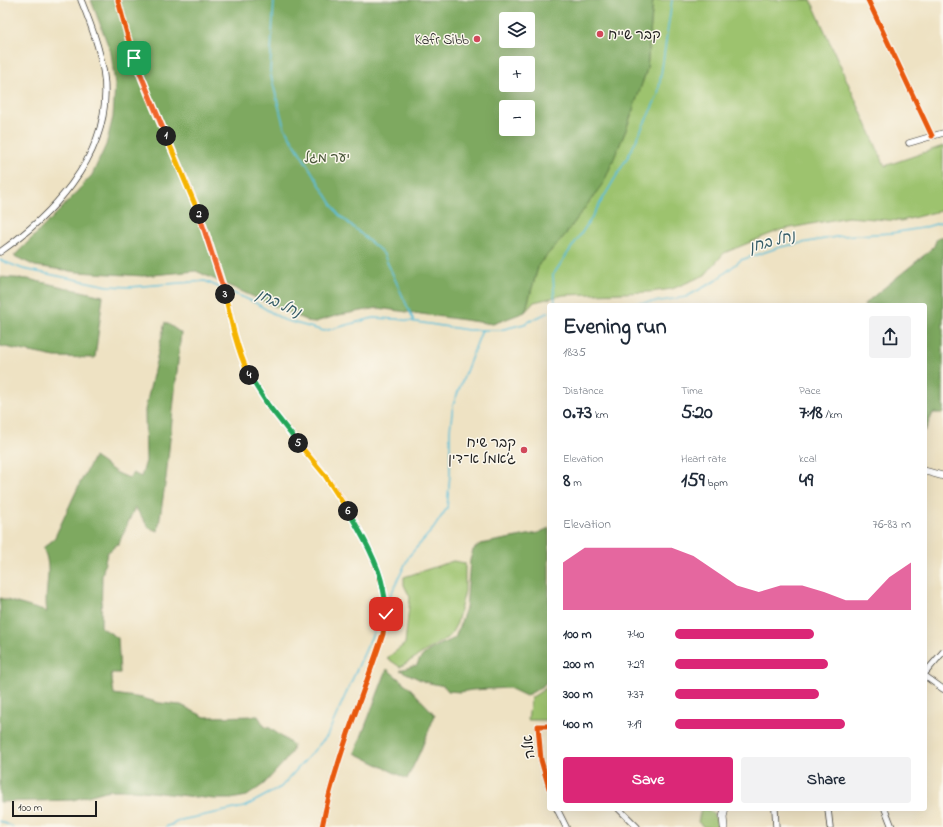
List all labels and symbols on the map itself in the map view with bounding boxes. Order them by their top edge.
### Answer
place label: קבר שייח [608,25,661,46]
marker: קבר שייח [595,29,605,39]
place label: Kafr Sibb [415,30,470,51]
marker: Kafr Sibb [472,34,482,44]
pin [117,41,151,75]
pin: 1 [156,126,176,146]
park label: יער מגל [304,148,350,169]
pin: 2 [189,204,209,224]
water label: נחל בחן [747,225,799,259]
pin: 3 [215,284,235,304]
water label: נחל בחן [253,284,306,324]
pin: 4 [239,365,259,385]
pin: 5 [288,433,308,453]
place label: קבר שיח ג׳אמל א־דין [448,433,516,470]
marker: קבר שיח ג׳אמל א־דין [519,445,529,455]
pin: 6 [338,501,358,521]
pin [369,597,403,631]
street label: אלה [518,733,541,760]
scale bar [12,799,97,818]

